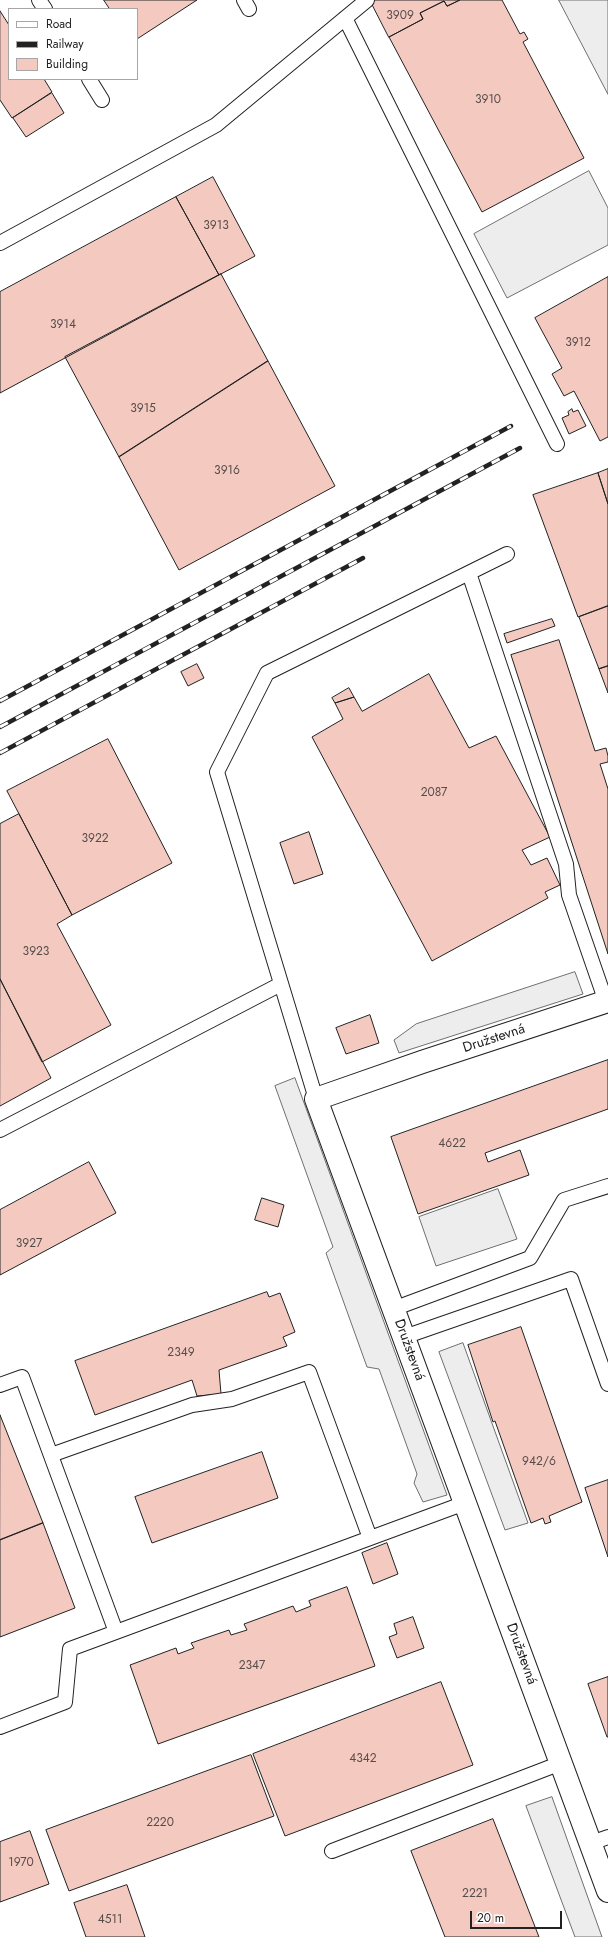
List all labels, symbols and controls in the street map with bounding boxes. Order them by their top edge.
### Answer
legend [8,8,138,80]
house number: 3909 [386,9,414,23]
text: Road [46,15,72,33]
text: Railway [46,35,84,53]
text: Building [46,55,88,73]
house number: 3910 [475,93,501,107]
house number: 3913 [203,219,229,233]
house number: 3914 [50,318,76,332]
house number: 3912 [565,336,591,350]
house number: 3915 [130,402,156,416]
house number: 3916 [214,464,240,478]
house number: 2087 [421,786,447,800]
house number: 3922 [81,832,109,846]
house number: 3923 [23,945,49,959]
street label: Družstevná [461,1021,527,1057]
house number: 4622 [438,1137,466,1151]
house number: 3927 [16,1237,42,1251]
street label: Družstevná [390,1317,428,1383]
house number: 2349 [167,1346,195,1360]
house number: 942/6 [522,1455,556,1469]
street label: Družstevná [502,1621,540,1687]
house number: 2347 [239,1659,265,1673]
house number: 4342 [349,1752,377,1766]
house number: 2220 [146,1816,174,1830]
house number: 1970 [8,1856,34,1870]
house number: 2221 [462,1887,488,1901]
scale bar [472,1903,564,1929]
text: 20 m [477,1909,504,1927]
house number: 4511 [98,1913,122,1927]

